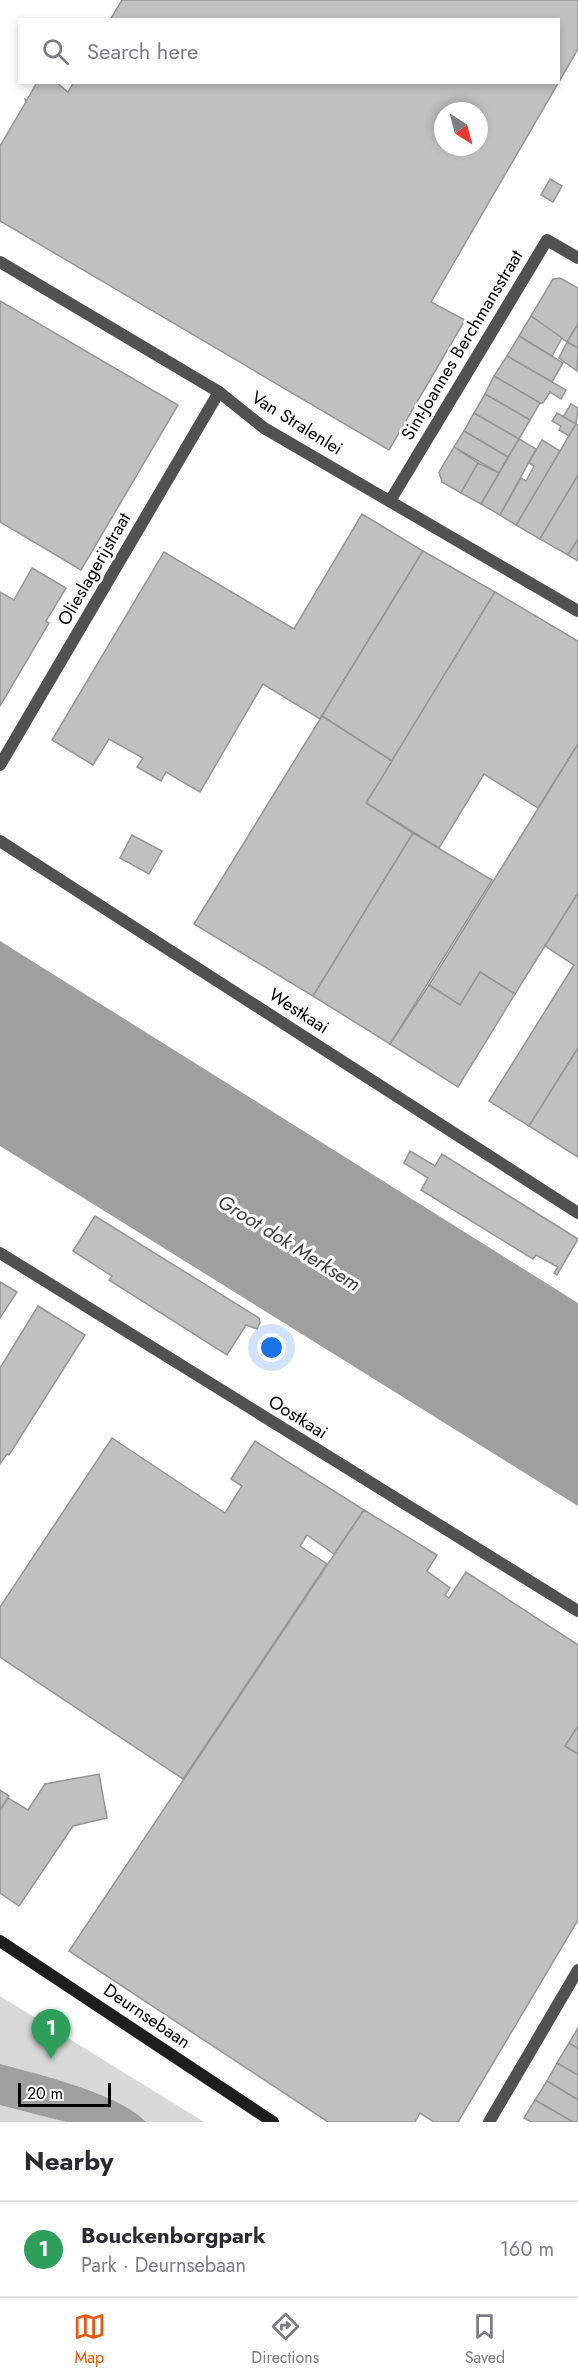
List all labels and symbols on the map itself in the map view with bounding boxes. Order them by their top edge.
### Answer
north arrow [434,102,488,156]
street label: Sint-Joannes Berchmansstraat [395,244,530,445]
street label: Van Stralenlei [246,385,348,461]
street label: Olieslagerijstraat [51,507,137,630]
street label: Westkaai [264,982,334,1040]
water label: Groot dok Merksem [212,1187,366,1299]
your location [257,1333,286,1362]
street label: Oostkaai [263,1389,333,1445]
street label: Deurnsebaan [98,1977,196,2055]
pin: 1 [32,2010,70,2059]
scale bar [18,2080,111,2108]

